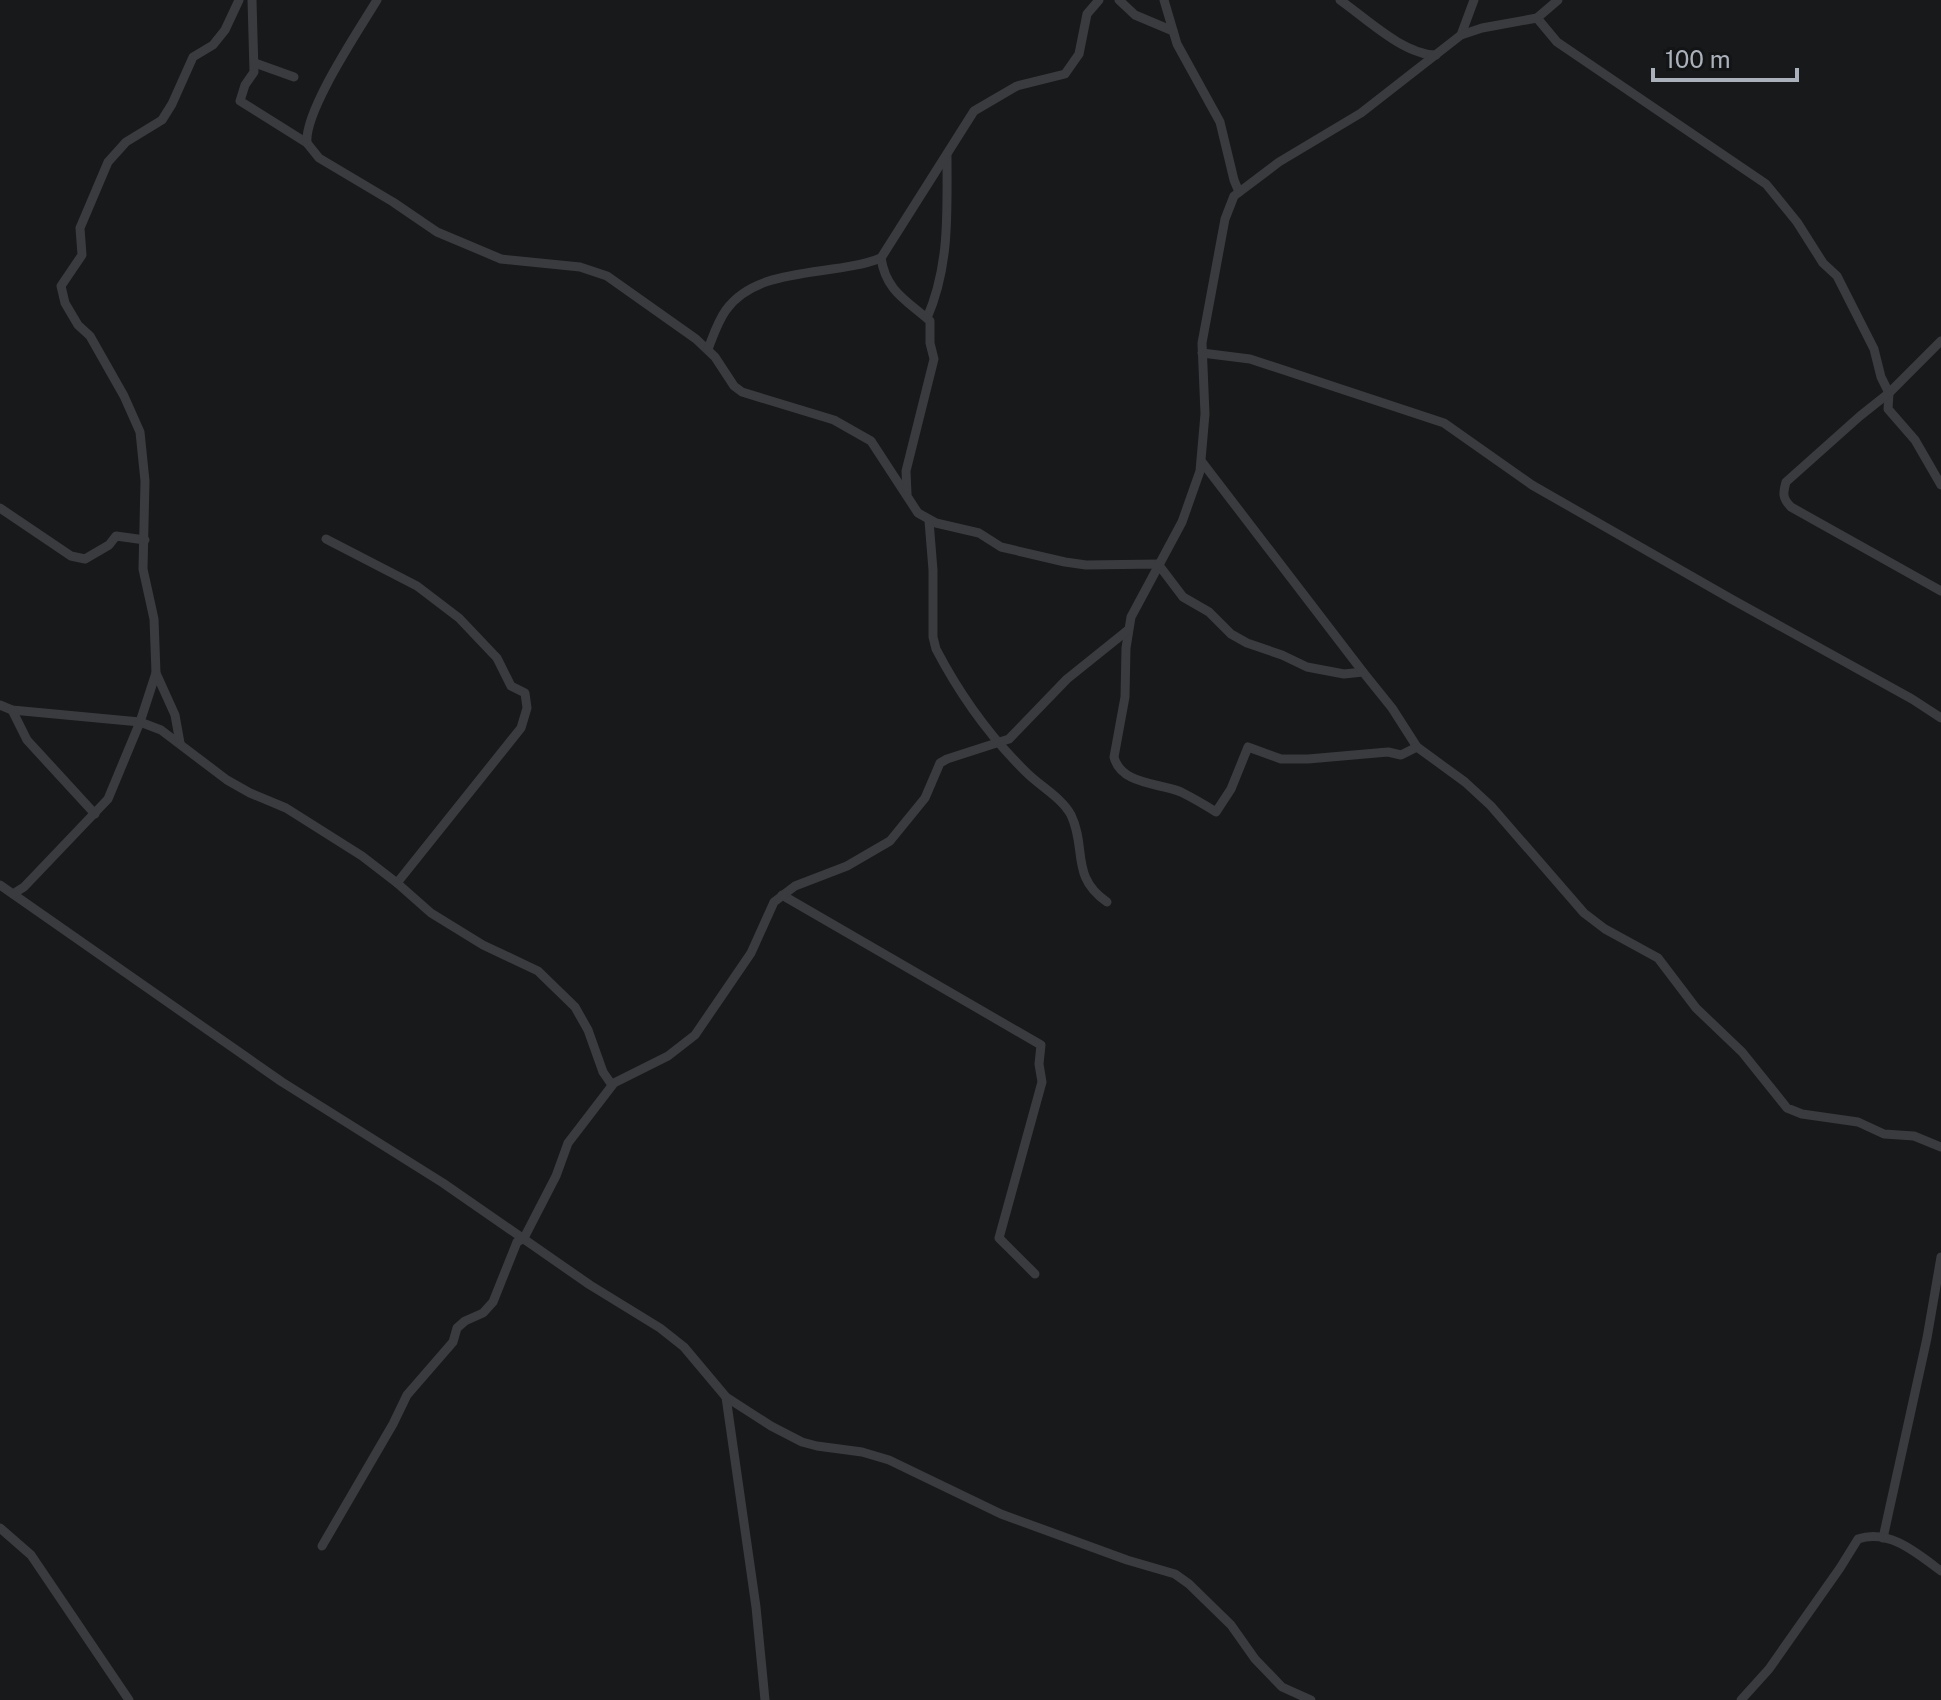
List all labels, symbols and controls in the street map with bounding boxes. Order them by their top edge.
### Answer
scale bar [1653,32,1797,82]
text: 100 m [1665,45,1731,73]

